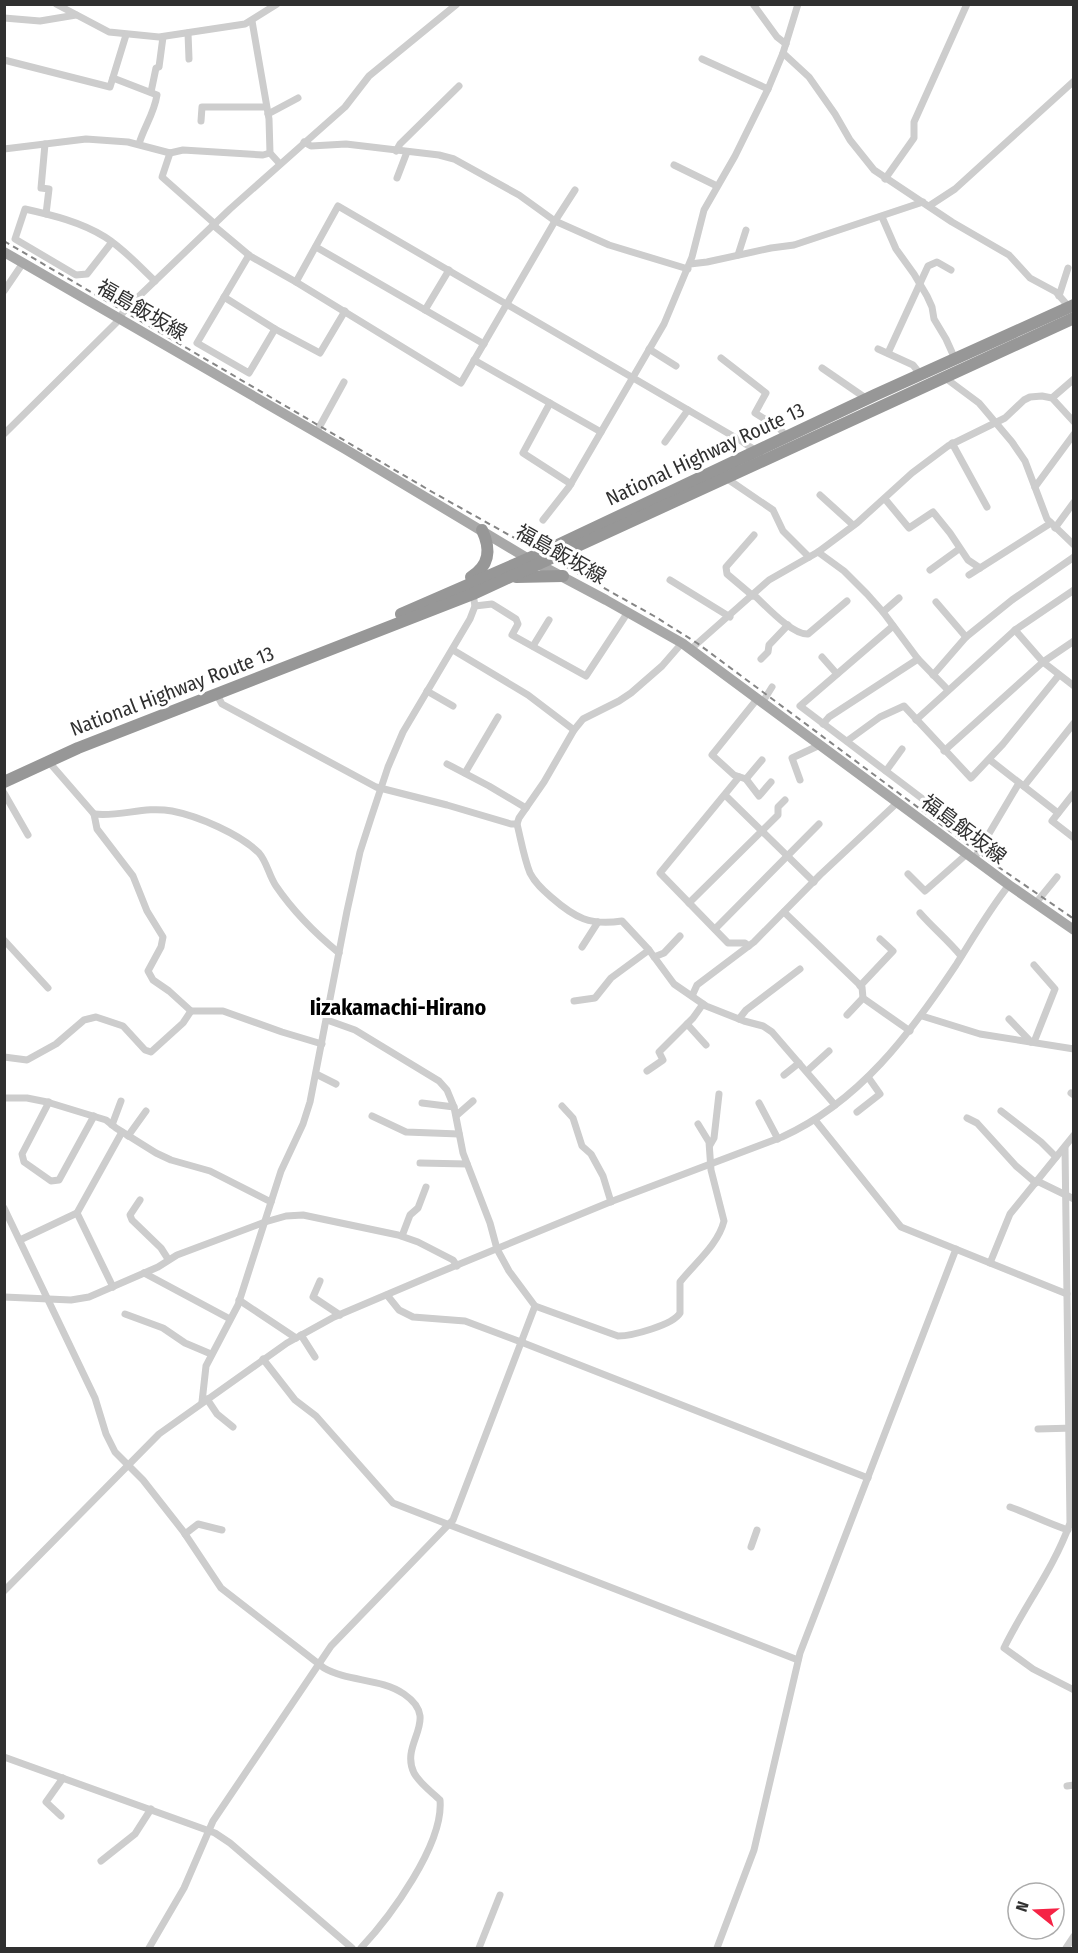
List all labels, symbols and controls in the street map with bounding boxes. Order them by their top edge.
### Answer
street label: 福島飯坂線 [93,275,191,345]
street label: National Highway Route 13 [602,397,808,511]
street label: 福島飯坂線 [511,519,611,589]
street label: National Highway Route 13 [67,641,277,741]
street label: 福島飯坂線 [917,789,1011,869]
district label: Iizakamachi-Hirano [310,994,487,1021]
north arrow [1006,1881,1066,1941]
text: N [1012,1899,1033,1914]

